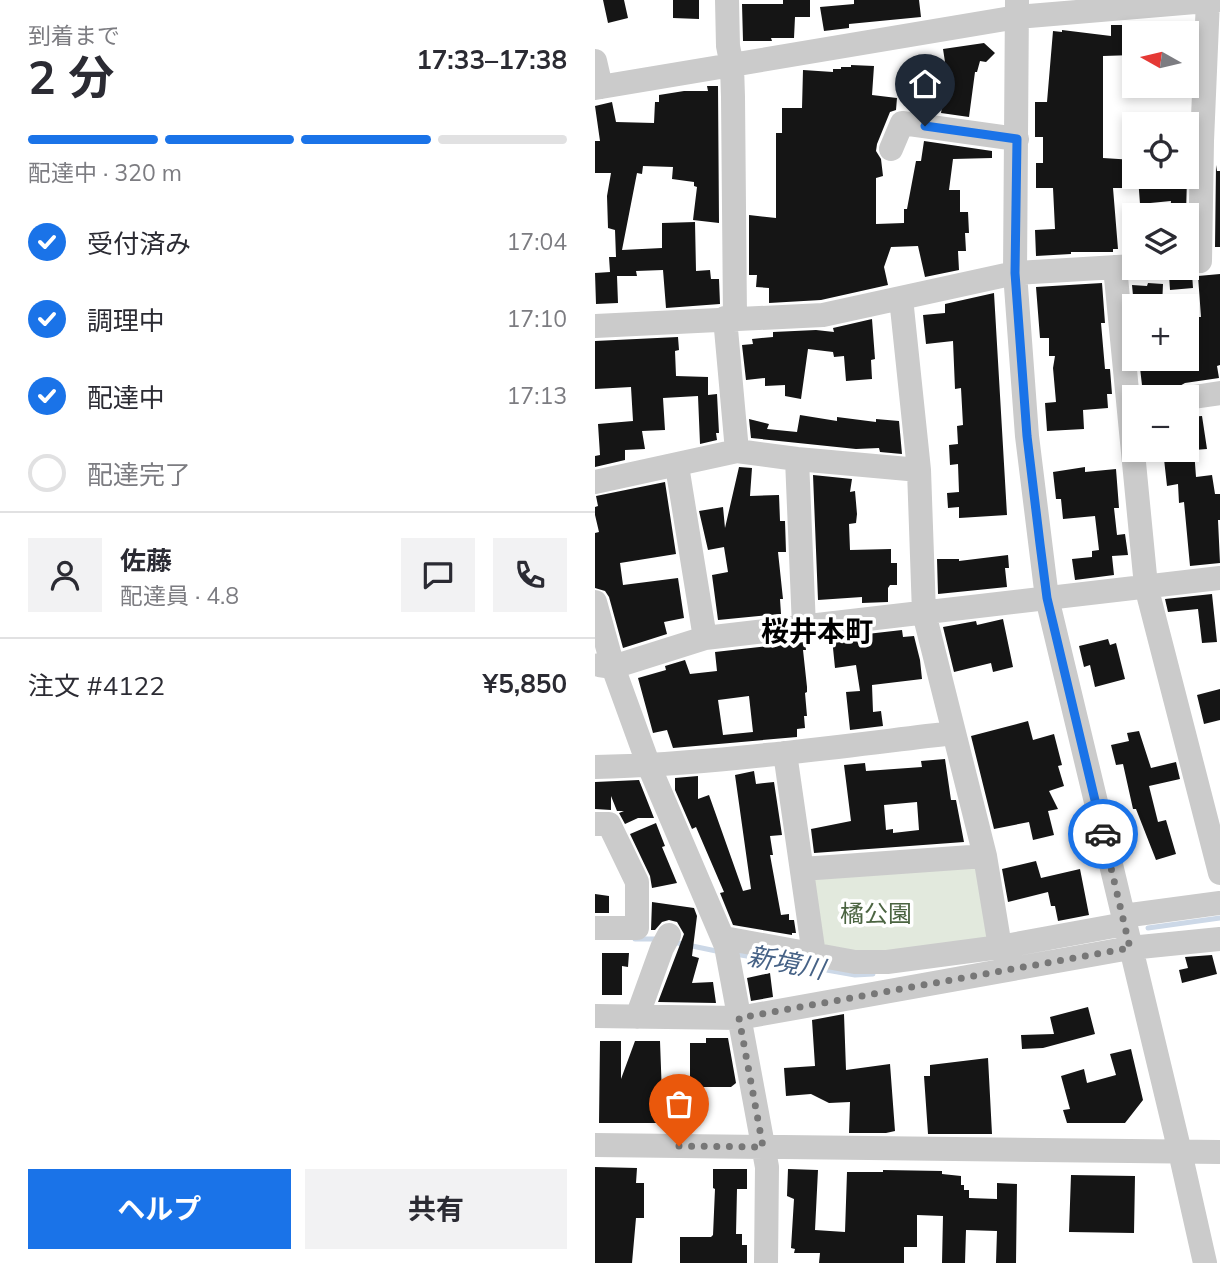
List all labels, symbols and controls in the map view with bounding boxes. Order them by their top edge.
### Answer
text: 到着まで [28,21,120,50]
north arrow [1122,21,1199,98]
map controls [1122,21,1199,462]
text: 17:33–17:38 [416,43,567,76]
text: 2 分 [28,48,114,106]
pin [895,54,955,126]
icon: home [906,65,944,103]
button: locate [1122,112,1199,189]
text: 配達中 · 320 m [28,158,182,187]
button: layers [1122,203,1199,280]
icon: check [28,223,66,261]
text: 受付済み [87,227,191,260]
text: 17:04 [507,227,567,256]
button: + [1122,294,1199,371]
icon: check [28,300,66,338]
text: 調理中 [87,304,165,337]
text: 17:10 [507,304,567,333]
icon: check [28,377,66,415]
text: 配達中 [87,381,165,414]
text: 17:13 [507,381,567,410]
button: − [1122,385,1199,462]
text: 配達完了 [87,458,191,491]
button: person [28,538,102,612]
button: chat [401,538,475,612]
button: phone [493,538,567,612]
text: 佐藤 [120,544,172,577]
text: 配達員 · 4.8 [120,581,239,610]
district label: 桜井本町 [761,613,873,648]
text: ¥5,850 [483,667,567,700]
text: 注文 #4122 [28,669,165,702]
courier [1068,799,1138,869]
icon: car [1084,815,1122,853]
park label: 橘公園 [840,898,912,928]
water label: 新境川 [745,938,830,986]
pin [649,1074,709,1146]
icon: bag [660,1085,698,1123]
button: ヘルプ [28,1169,291,1249]
button: 共有 [305,1169,567,1249]

